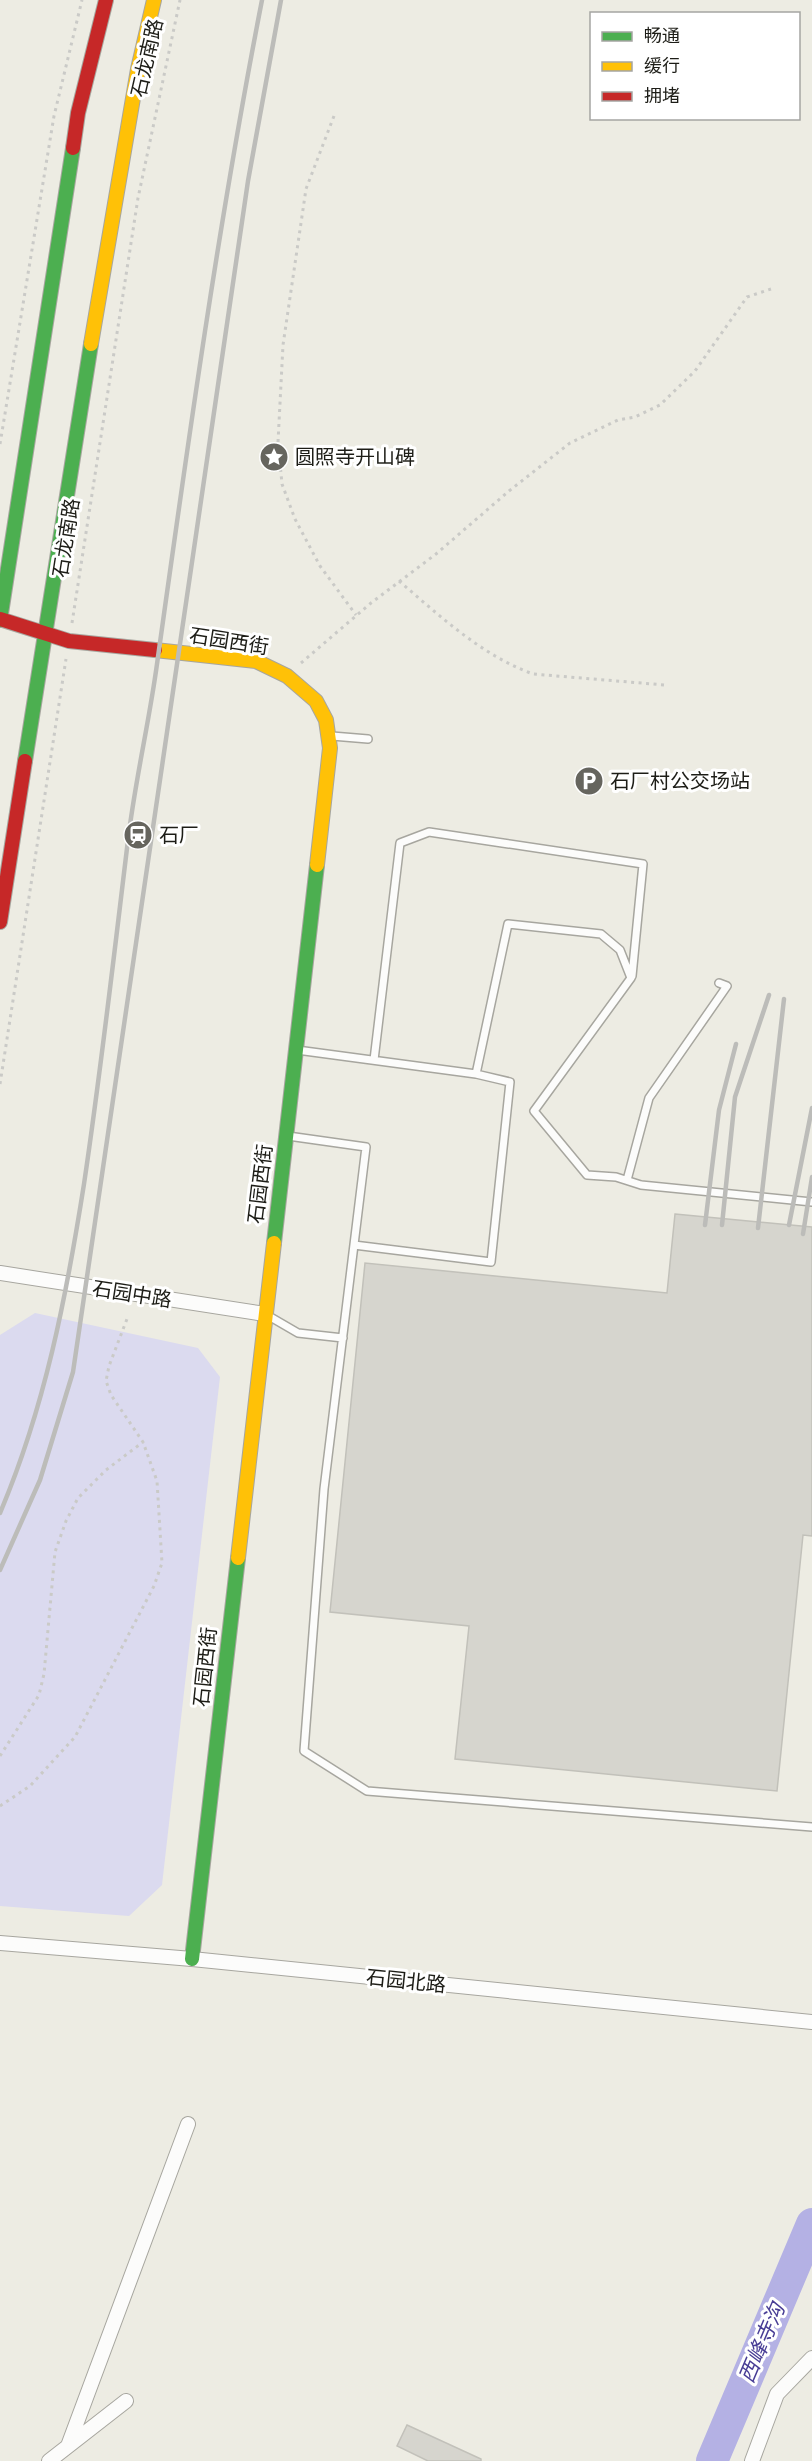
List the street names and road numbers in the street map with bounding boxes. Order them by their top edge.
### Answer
street label: 石龙南路 [126,16,168,100]
street label: 石龙南路 [48,497,84,579]
street label: 石园西街 [188,623,270,659]
street label: 石园西街 [243,1143,277,1225]
street label: 石园中路 [91,1276,173,1312]
street label: 石园西街 [189,1626,221,1708]
street label: 石园北路 [365,1965,447,1997]

